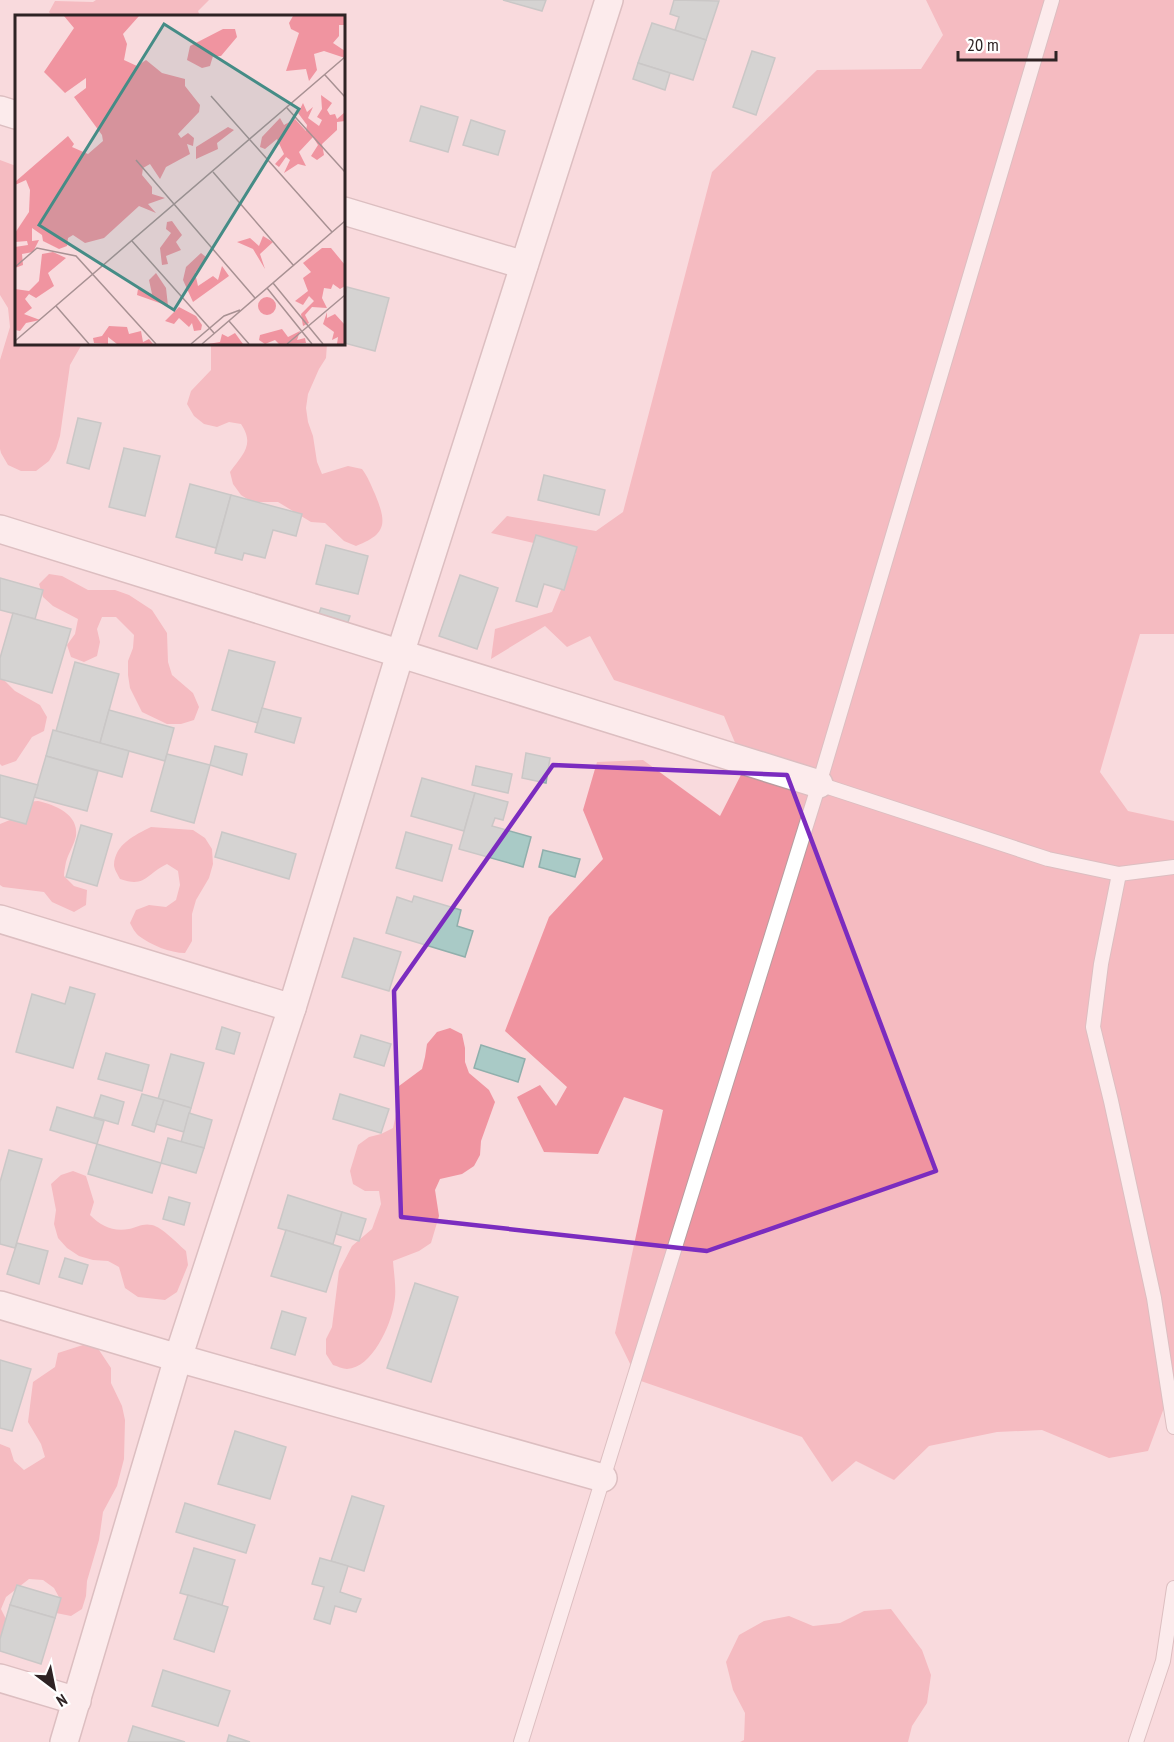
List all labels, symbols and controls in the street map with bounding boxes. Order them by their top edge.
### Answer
inset map [15,15,345,345]
scale bar [958,24,1056,62]
text: 20 m [967,33,999,56]
north arrow [24,1658,84,1718]
text: N [53,1690,71,1711]

